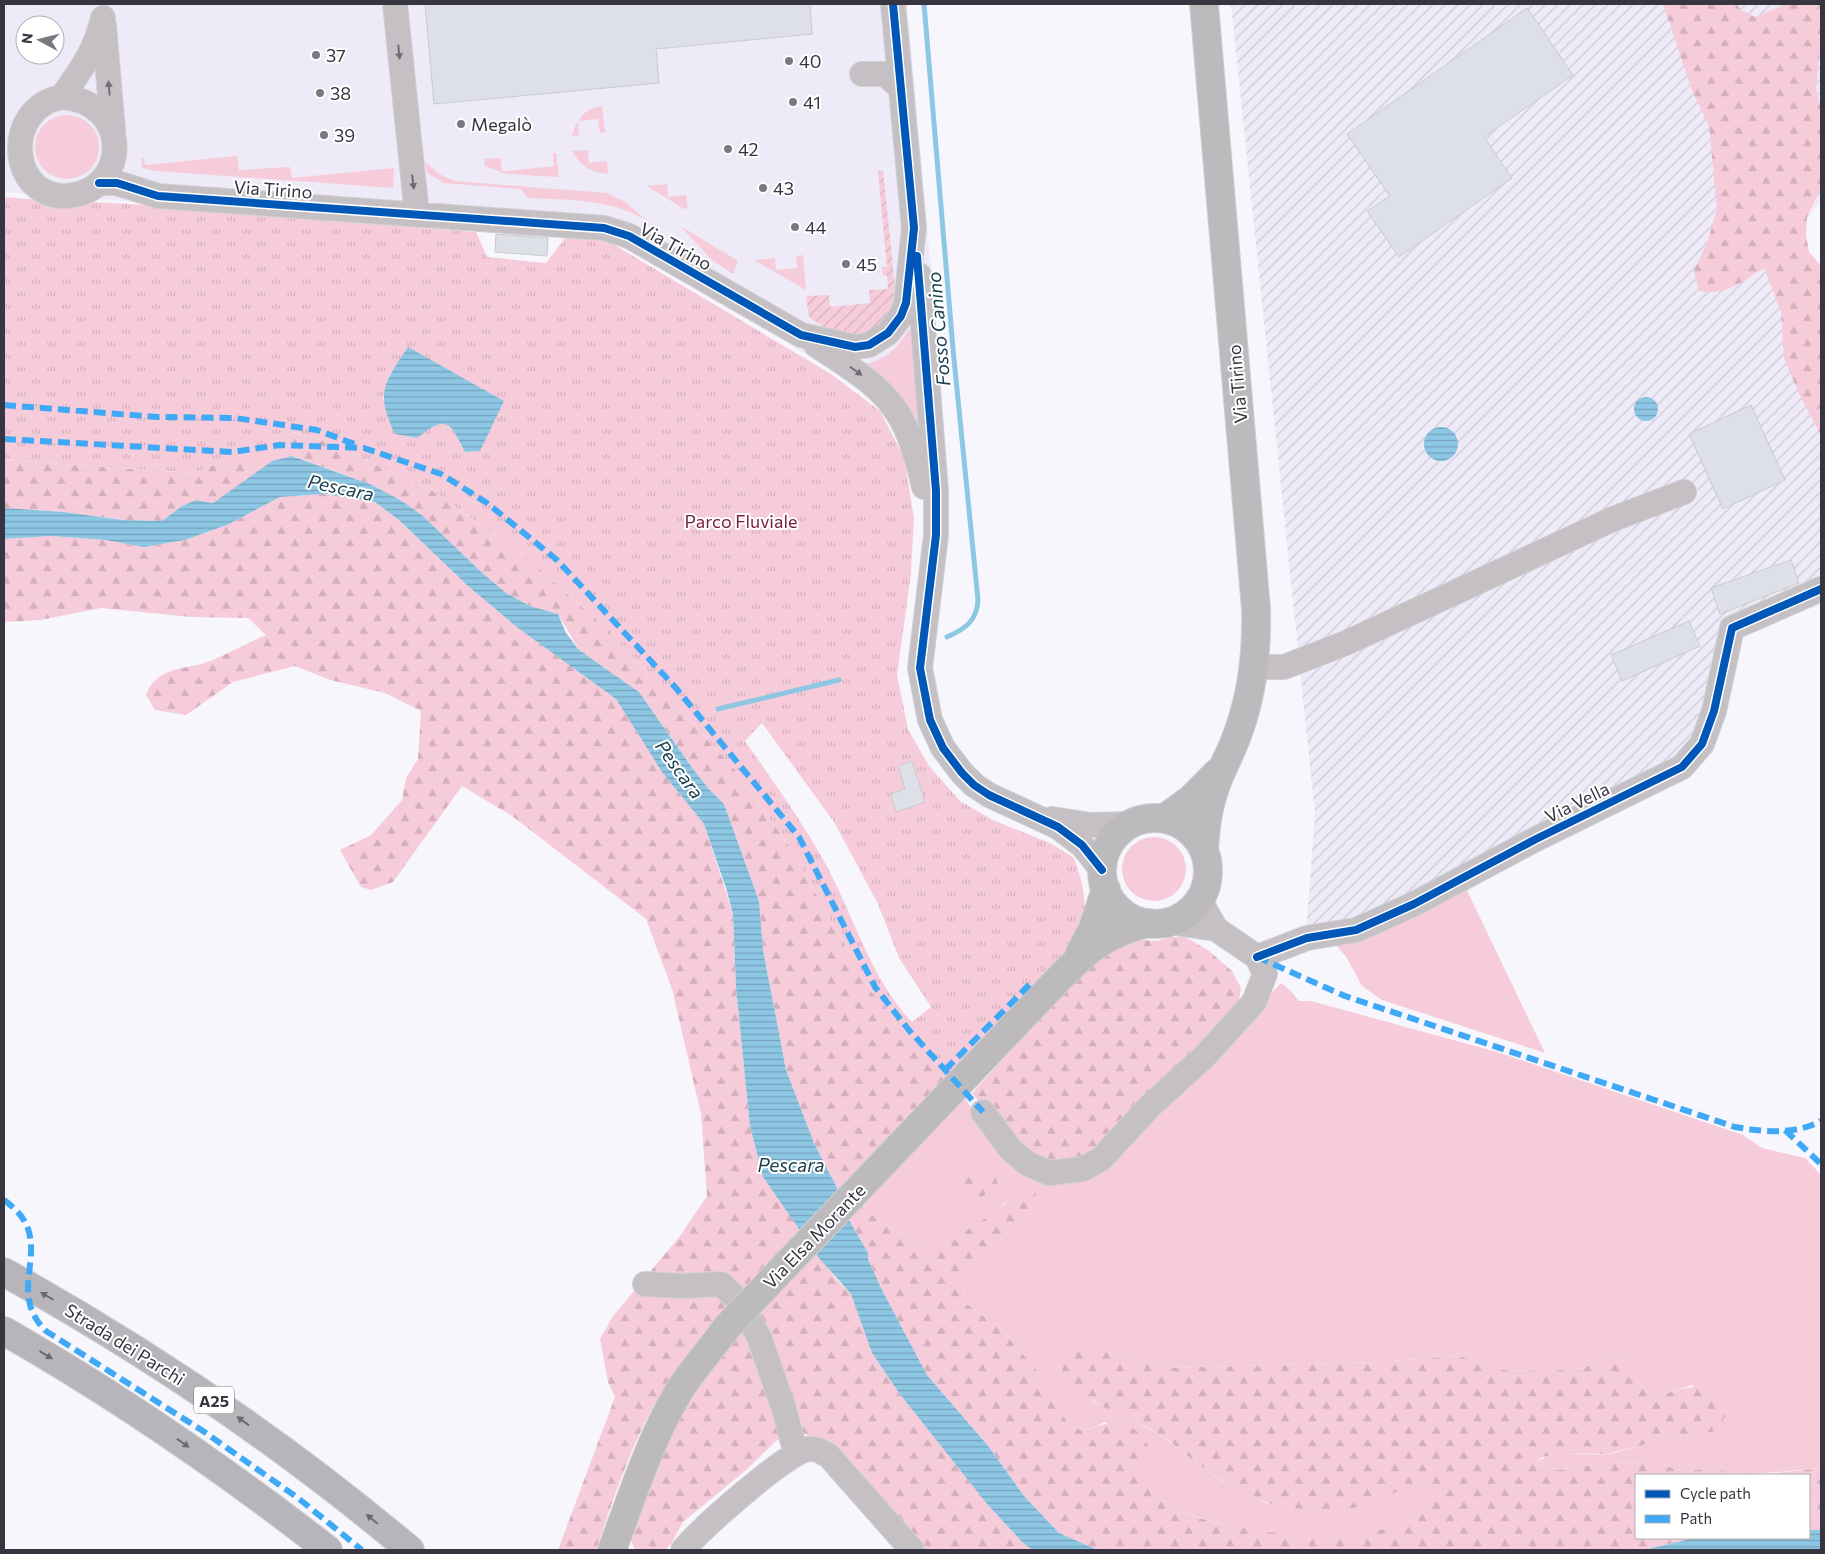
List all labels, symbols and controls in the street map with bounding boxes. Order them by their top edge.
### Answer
north arrow [15,15,65,65]
text: N [18,32,36,45]
place label: 37 [326,44,346,66]
one-way arrow [395,45,403,61]
marker: 37 [310,49,322,61]
place label: 40 [799,50,822,72]
marker: 40 [783,55,795,67]
one-way arrow [105,80,113,96]
place label: 38 [330,82,351,104]
marker: 38 [314,87,326,99]
place label: 41 [803,91,821,113]
marker: 41 [787,96,799,108]
place label: Megalò [471,113,532,135]
marker: Megalò [455,118,467,130]
place label: 39 [334,124,355,146]
marker: 39 [318,129,330,141]
place label: 42 [738,138,759,160]
marker: 42 [722,143,734,155]
one-way arrow [409,174,417,190]
street label: Via Tirino [233,175,313,203]
place label: 43 [773,177,794,199]
marker: 43 [757,182,769,194]
place label: 44 [805,216,827,238]
street label: Via Tirino [636,217,716,275]
marker: 44 [789,221,801,233]
place label: 45 [856,253,877,275]
marker: 45 [840,258,852,270]
water label: Fosso Canino [922,271,954,387]
street label: Via Tirino [1223,344,1251,424]
one-way arrow [849,366,862,377]
water label: Pescara [306,469,376,505]
park label: Parco Fluviale [685,510,797,532]
water label: Pescara [651,735,709,803]
street label: Via Vella [1541,777,1613,827]
water label: Pescara [758,1153,825,1176]
street label: Via Elsa Morante [758,1179,870,1293]
one-way arrow [39,1292,54,1300]
street label: Strada dei Parchi [61,1298,189,1390]
one-way arrow [39,1351,52,1360]
road number: A25 [194,1386,234,1414]
one-way arrow [236,1416,250,1426]
one-way arrow [176,1438,190,1448]
legend [1635,1474,1810,1539]
text: Cycle path [1680,1484,1751,1502]
text: Path [1680,1509,1712,1527]
one-way arrow [367,1513,379,1525]

